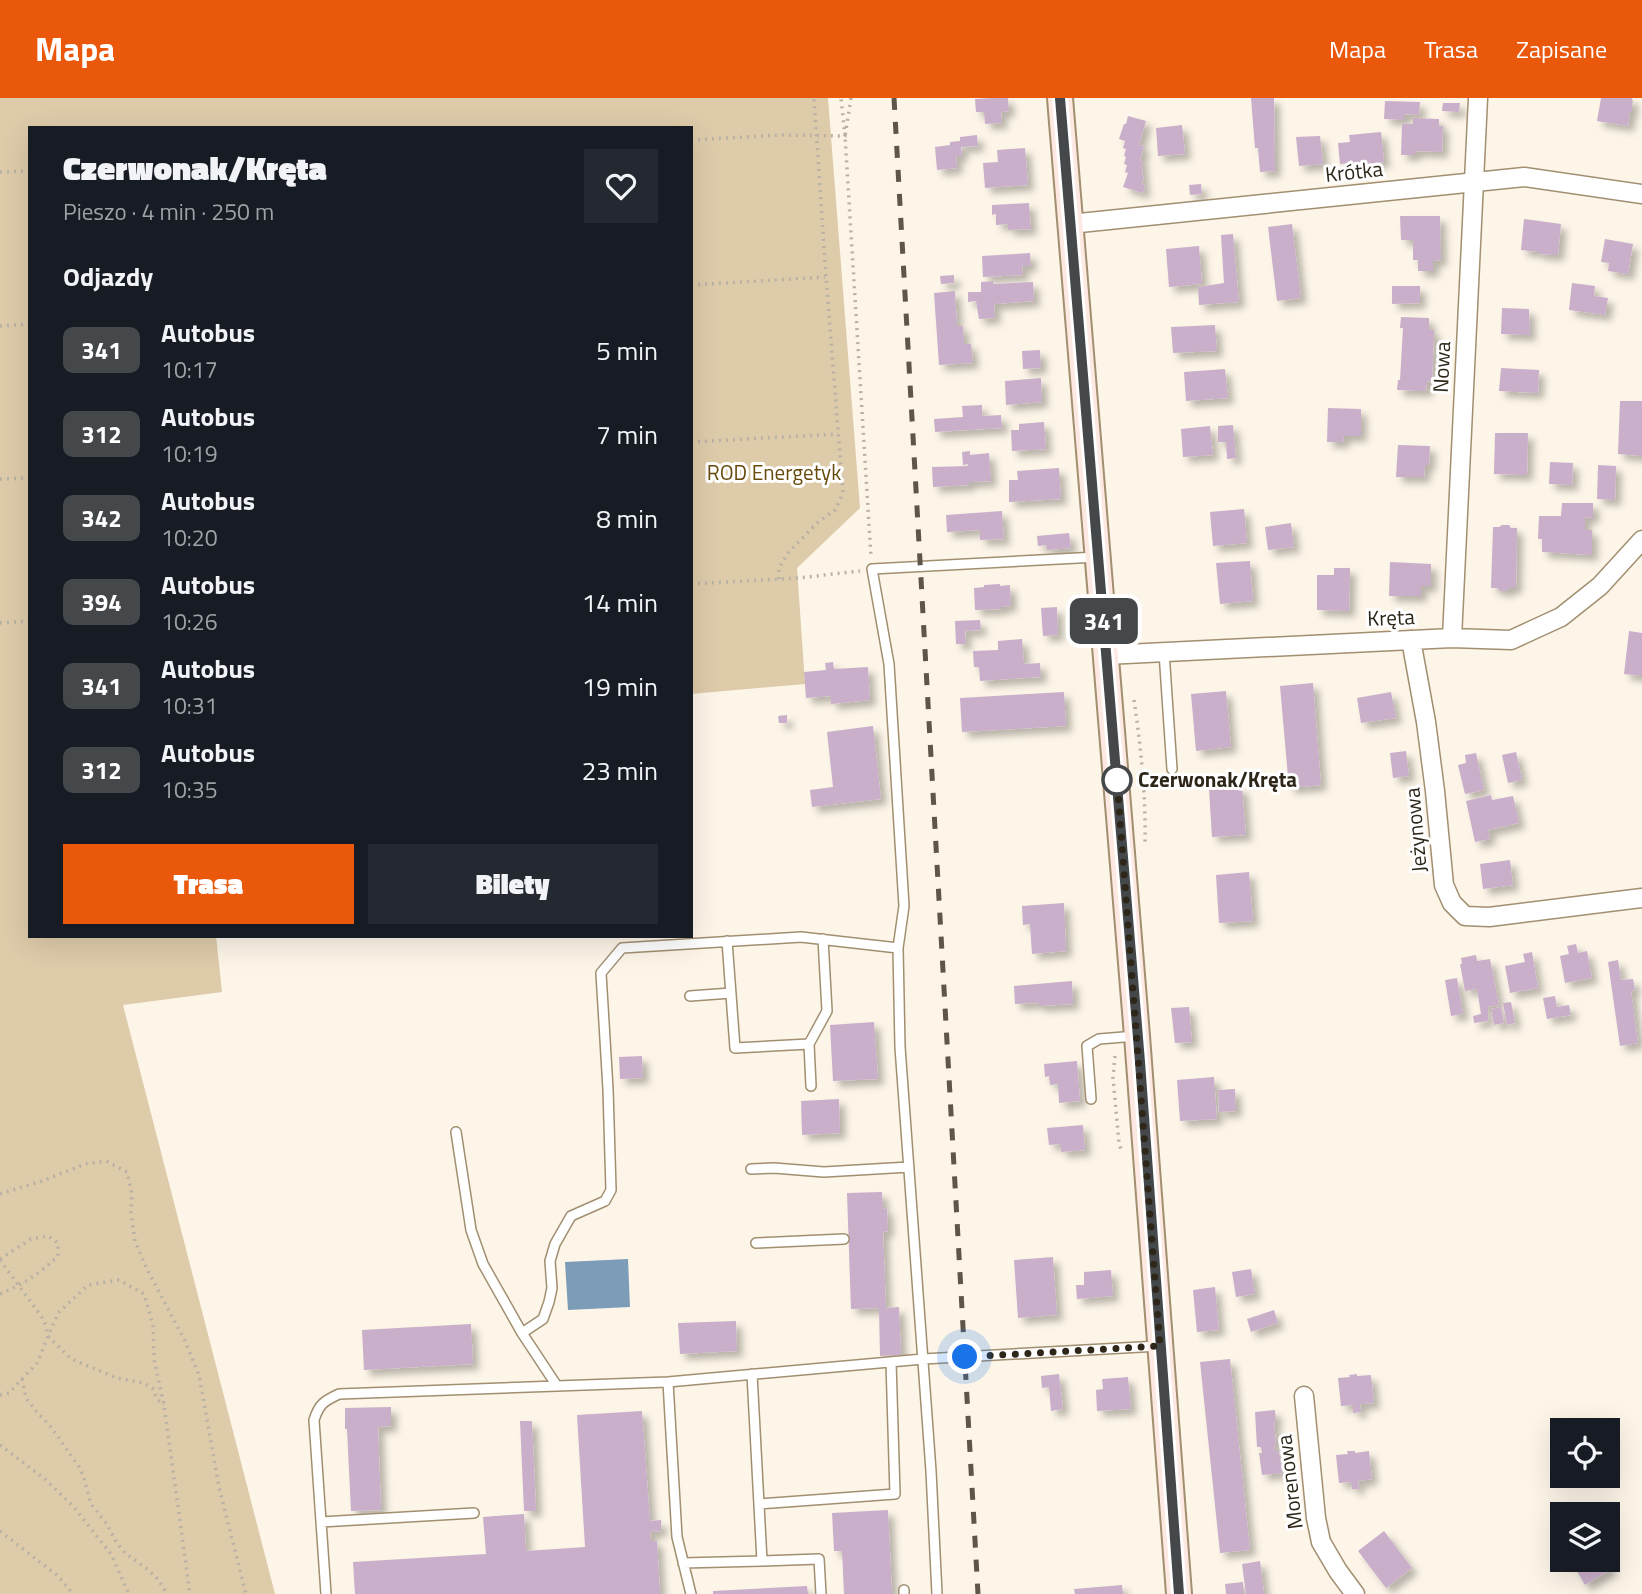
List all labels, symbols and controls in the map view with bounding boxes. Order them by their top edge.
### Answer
text: Mapa [35,24,115,74]
text: Mapa [1329,31,1386,67]
text: Trasa [1424,31,1478,67]
text: Zapisane [1516,31,1607,67]
text: Czerwonak/Kręta [63,143,327,193]
button: heart [584,149,658,223]
street label: Krótka [1323,152,1385,190]
text: Pieszo · 4 min · 250 m [63,194,274,229]
text: Odjazdy [63,257,153,296]
text: Autobus [161,313,255,352]
text: 5 min [596,331,658,370]
text: 341 [81,332,122,368]
street label: Nowa [1424,340,1458,393]
text: 10:17 [161,352,218,387]
text: Autobus [161,397,255,436]
text: 7 min [596,415,658,454]
text: 312 [81,416,122,452]
text: 10:19 [161,436,218,471]
park label: ROD Energetyk [707,456,841,488]
text: Autobus [161,481,255,520]
text: 8 min [596,499,658,538]
text: 342 [81,500,122,536]
text: 10:20 [161,520,218,555]
text: Autobus [161,565,255,604]
text: 14 min [582,583,658,622]
text: 394 [81,584,122,620]
line badge: 341 [1064,598,1144,644]
street label: Kręta [1367,600,1416,634]
text: 341 [1084,603,1124,639]
text: 10:26 [161,604,218,639]
text: Autobus [161,649,255,688]
text: 19 min [582,667,658,706]
text: 341 [81,668,122,704]
text: 10:31 [161,688,218,723]
text: Autobus [161,733,255,772]
text: 23 min [582,751,658,790]
text: 312 [81,752,122,788]
place label: Czerwonak/Kręta [1138,763,1297,795]
marker: Czerwonak/Kręta [1102,765,1132,795]
text: 10:35 [161,772,218,807]
street label: Jeżynowa [1395,786,1435,874]
button: Trasa [63,844,354,924]
button: Bilety [368,844,658,924]
your location [947,1339,982,1374]
map controls [1550,1418,1620,1572]
button: locate [1550,1418,1620,1488]
street label: Morenowa [1267,1433,1311,1531]
button: layers [1550,1502,1620,1572]

